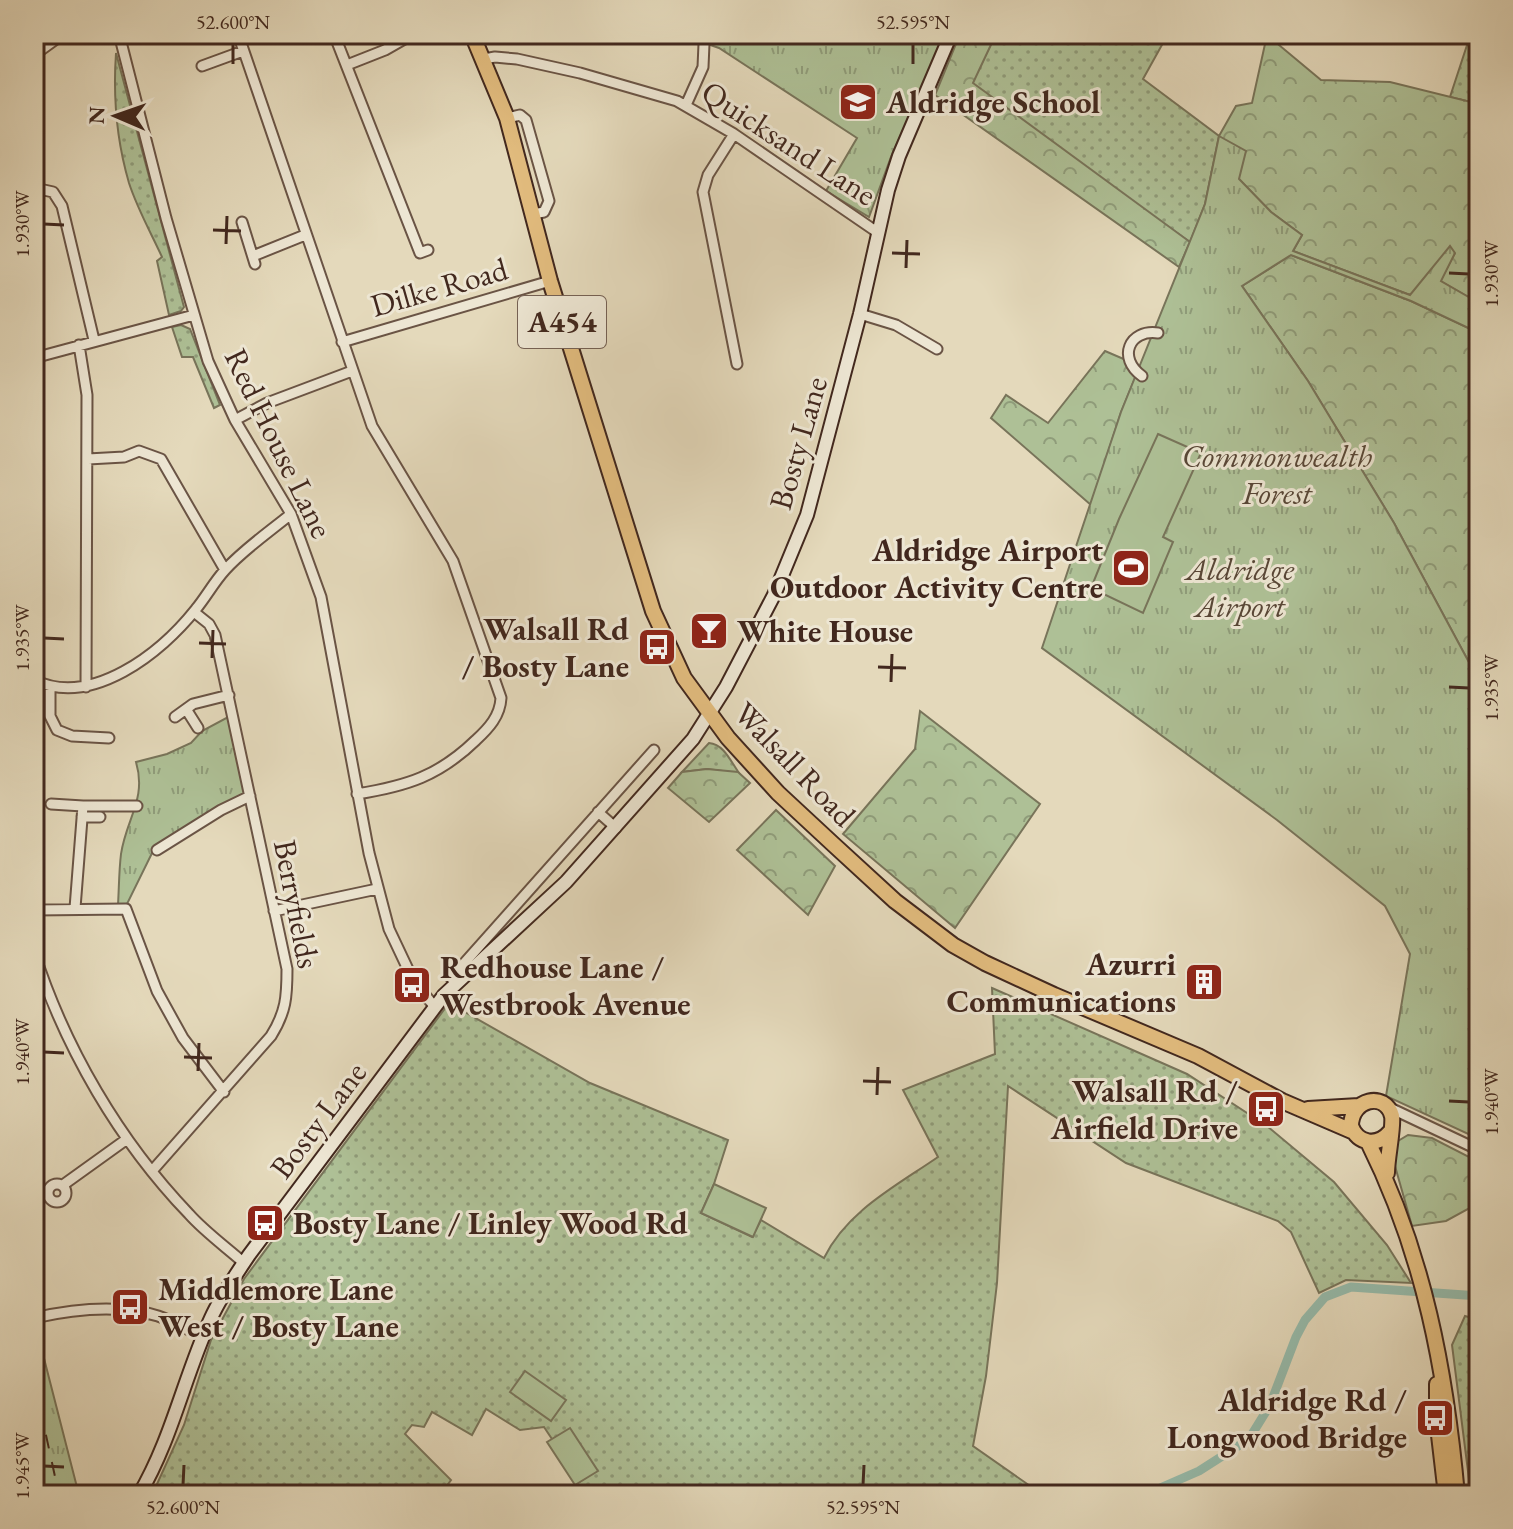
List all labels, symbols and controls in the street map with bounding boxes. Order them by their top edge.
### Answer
text: 52.600°N [196,9,270,35]
text: 52.595°N [876,9,950,35]
street label: Quicksand Lane [693,71,885,215]
north arrow [76,76,156,156]
school or university icon: Aldridge School [837,81,879,123]
place label: Aldridge School [885,81,1100,123]
text: N [82,106,111,125]
text: 1.930°W [9,190,35,258]
text: 1.930°W [1478,240,1504,308]
street label: Dilke Road [366,247,513,327]
road number: A454 [518,296,606,348]
street label: Red House Lane [215,341,343,545]
street label: Bosty Lane [759,372,837,514]
park label: Commonwealth Forest [1182,435,1373,514]
place label: Aldridge Airport Outdoor Activity Centre [770,529,1103,608]
sports icon: Aldridge Airport Outdoor Activity Centre [1110,547,1152,589]
park label: Aldridge Airport [1184,548,1295,627]
text: 1.935°W [9,604,35,672]
place label: Walsall Rd / Bosty Lane [462,608,629,687]
bar icon: White House [688,610,730,652]
place label: White House [737,610,913,652]
bus stop icon: Walsall Rd / Bosty Lane [636,626,678,668]
text: 1.935°W [1478,654,1504,722]
street label: Walsall Road [725,692,866,836]
street label: Berryfields [264,836,330,972]
place label: Azurri Communications [947,943,1177,1022]
place label: Redhouse Lane / Westbrook Avenue [440,946,691,1025]
building icon: Azurri Communications [1183,961,1225,1003]
bus stop icon: Redhouse Lane / Westbrook Avenue [391,964,433,1006]
text: 1.940°W [9,1018,35,1086]
street label: Bosty Lane [260,1053,376,1187]
text: 1.940°W [1478,1068,1504,1136]
place label: Walsall Rd / Airfield Drive [1050,1070,1238,1149]
bus stop icon: Walsall Rd / Airfield Drive [1245,1088,1287,1130]
bus stop icon: Bosty Lane / Linley Wood Rd [244,1202,286,1244]
place label: Bosty Lane / Linley Wood Rd [293,1202,688,1244]
place label: Middlemore Lane West / Bosty Lane [158,1268,399,1347]
bus stop icon: Middlemore Lane West / Bosty Lane [109,1286,151,1328]
place label: Aldridge Rd / Longwood Bridge [1167,1379,1407,1458]
bus stop icon: Aldridge Rd / Longwood Bridge [1414,1397,1456,1439]
text: 1.945°W [9,1432,35,1500]
text: 52.600°N [146,1494,220,1520]
text: 52.595°N [826,1494,900,1520]

